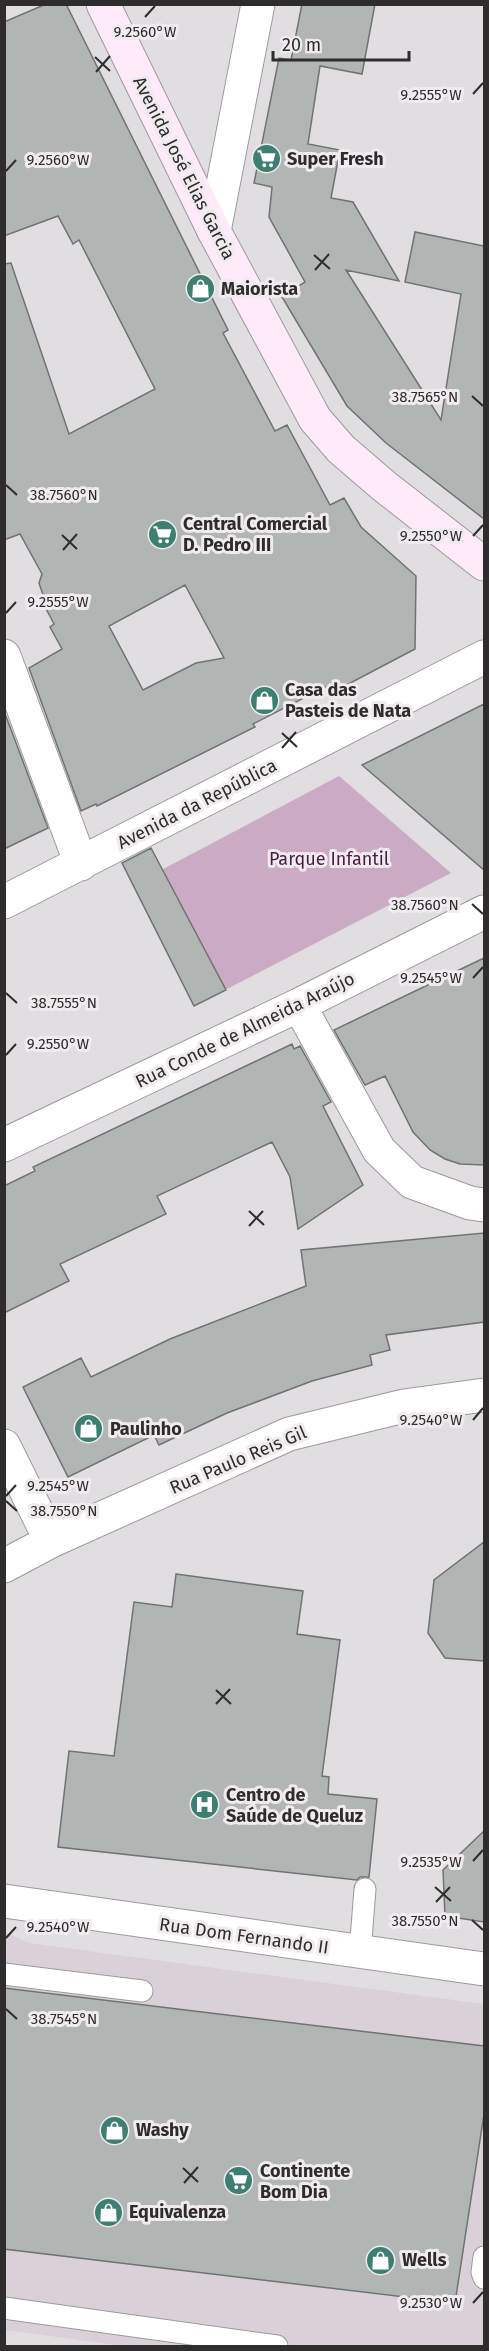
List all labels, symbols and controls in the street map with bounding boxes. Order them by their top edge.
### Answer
text: 9.2560°W [113,23,177,41]
scale bar [273,24,410,62]
text: 20 m [282,34,321,56]
street label: Avenida José Elias Garcia [128,73,240,263]
text: 9.2555°W [400,86,462,104]
supermarket icon: Super Fresh [250,143,282,175]
place label: Super Fresh [287,148,384,170]
text: 9.2560°W [26,151,90,169]
shop icon: Maiorista [184,273,216,305]
place label: Maiorista [221,278,298,300]
text: 38.7565°N [392,388,458,406]
text: 38.7560°N [30,486,98,504]
place label: Central Comercial D. Pedro III [183,513,328,556]
supermarket icon: Central Comercial D. Pedro III [146,518,178,550]
text: 9.2550°W [400,527,463,545]
text: 9.2555°W [27,593,89,611]
place label: Casa das Pasteis de Nata [285,679,411,722]
shop icon: Casa das Pasteis de Nata [248,684,280,716]
street label: Avenida da República [114,754,280,854]
park label: Parque Infantil [269,848,389,870]
text: 38.7560°N [391,896,459,914]
street label: Rua Conde de Almeida Araújo [132,967,358,1093]
text: 9.2545°W [400,969,463,987]
text: 38.7555°N [31,994,97,1012]
text: 9.2550°W [27,1035,90,1053]
text: 9.2540°W [399,1411,463,1429]
shop icon: Paulinho [73,1413,105,1445]
place label: Paulinho [110,1418,182,1440]
street label: Rua Paulo Reis Gil [166,1421,310,1499]
text: 9.2545°W [27,1477,90,1495]
text: 38.7550°N [30,1502,98,1520]
place label: Centro de Saúde de Queluz [226,1784,363,1827]
hospital icon: Centro de Saúde de Queluz [189,1789,221,1821]
text: 9.2535°W [400,1853,462,1871]
text: 38.7550°N [391,1912,459,1930]
street label: Rua Dom Fernando II [158,1913,330,1959]
text: 9.2540°W [26,1918,90,1936]
text: 38.7545°N [31,2010,97,2028]
shop icon: Washy [99,2114,131,2146]
place label: Washy [136,2119,189,2141]
place label: Continente Bom Dia [260,2160,350,2203]
supermarket icon: Continente Bom Dia [223,2165,255,2197]
shop icon: Equivalenza [92,2196,124,2228]
place label: Equivalenza [129,2201,226,2223]
shop icon: Wells [365,2244,397,2276]
place label: Wells [402,2249,447,2271]
text: 9.2530°W [400,2294,463,2312]

